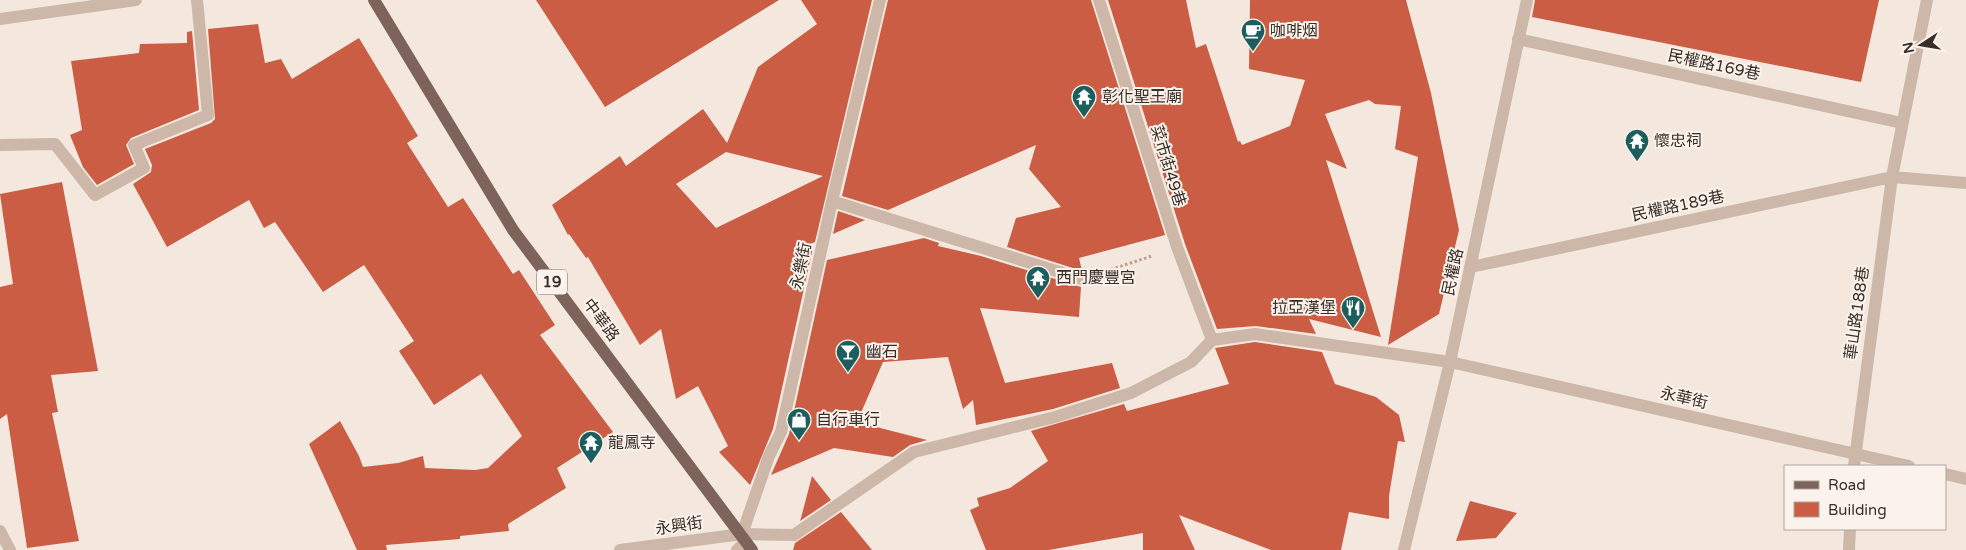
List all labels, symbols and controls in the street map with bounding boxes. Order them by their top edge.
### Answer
cafe icon: 咖啡烟 [1240,18,1266,52]
north arrow [1896,20,1946,70]
place label: 咖啡烟 [1270,21,1318,41]
text: N [1899,40,1918,55]
street label: 民權路169巷 [1666,45,1762,85]
temple icon: 彰化聖王廟 [1071,84,1097,118]
place label: 彰化聖王廟 [1102,87,1182,107]
street label: 菜市街49巷 [1146,123,1190,209]
temple icon: 懷忠祠 [1624,128,1650,162]
place label: 懷忠祠 [1654,131,1702,151]
street label: 民權路189巷 [1630,186,1726,226]
street label: 永樂街 [786,240,816,292]
street label: 民權路 [1438,246,1468,298]
temple icon: 西門慶豐宮 [1025,265,1051,299]
street label: 華山路188巷 [1841,265,1873,361]
place label: 西門慶豐宮 [1056,268,1136,288]
road number: 19 [537,270,567,294]
street label: 中華路 [579,295,623,345]
restaurant icon: 拉亞漢堡 [1340,295,1366,329]
place label: 拉亞漢堡 [1272,298,1336,318]
bar icon: 幽石 [835,339,861,373]
place label: 幽石 [866,342,898,362]
street label: 永華街 [1658,383,1710,413]
shop icon: 自行車行 [786,407,812,441]
place label: 自行車行 [816,410,880,430]
temple icon: 龍鳳寺 [578,430,604,464]
place label: 龍鳳寺 [608,433,656,453]
legend [1784,465,1946,530]
text: Road [1828,476,1866,494]
text: Building [1828,501,1887,519]
street label: 永興街 [654,513,704,539]

